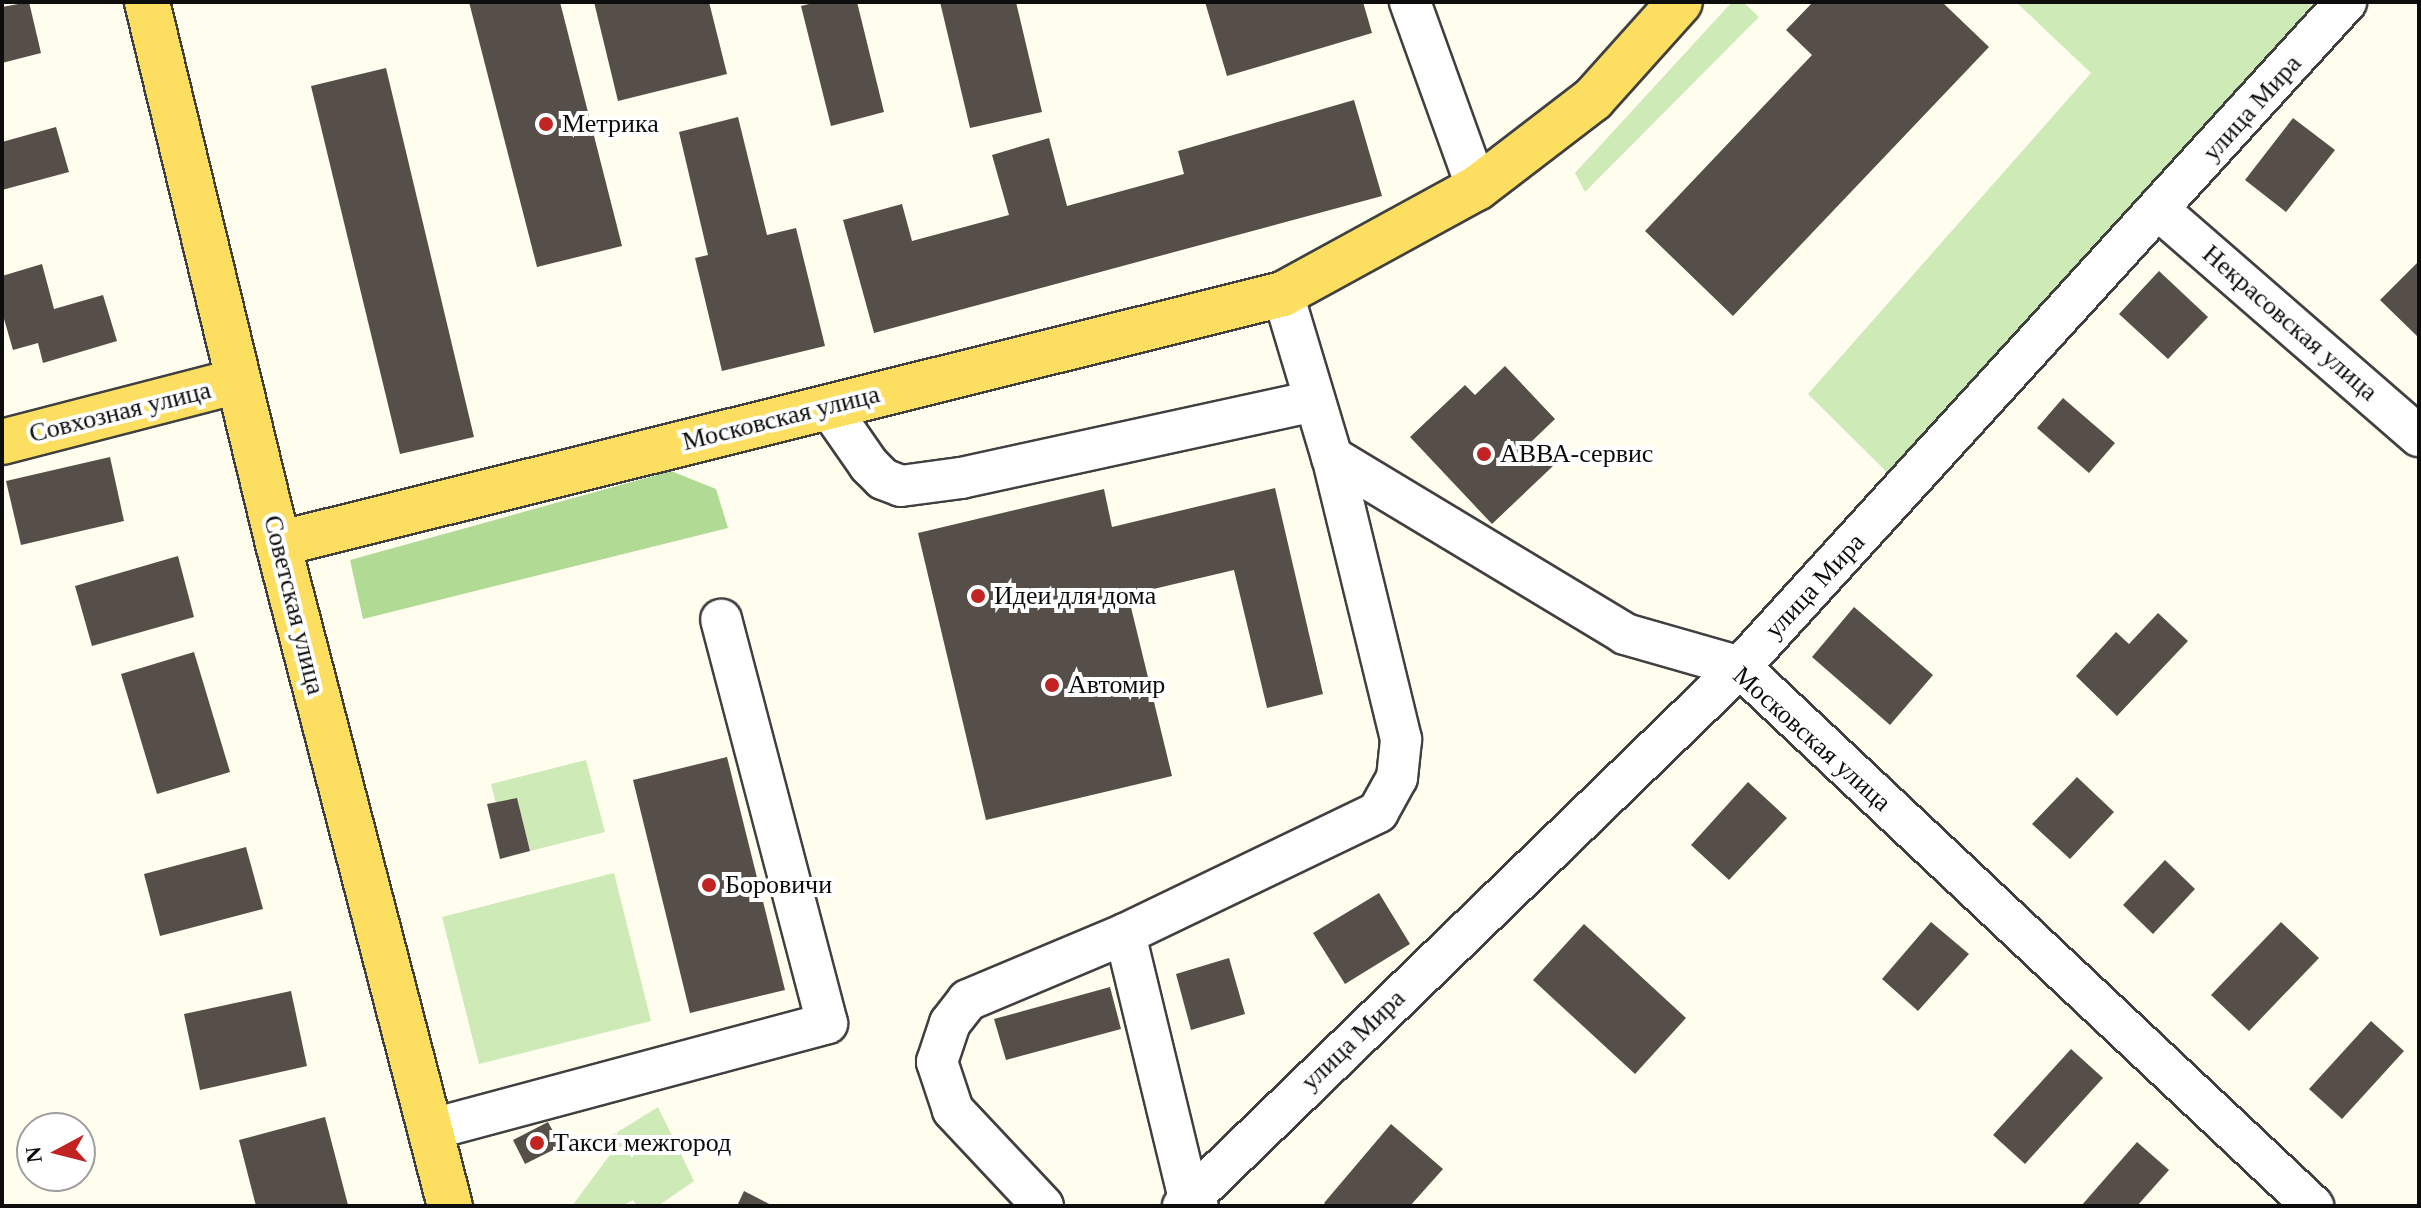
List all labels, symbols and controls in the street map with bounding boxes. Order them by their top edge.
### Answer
street label: улица Мира [2196,48,2308,168]
place label: Метрика [562,108,659,140]
marker: Метрика [537,115,555,133]
street label: Некрасовская улица [2196,238,2384,408]
street label: Совхозная улица [26,374,214,450]
street label: Московская улица [679,378,883,458]
place label: АВВА-сервис [1500,438,1653,470]
marker: АВВА-сервис [1475,445,1493,463]
street label: Советская улица [257,512,331,698]
street label: улица Мира [1758,527,1872,645]
place label: Идеи для дома [994,580,1156,612]
marker: Идеи для дома [969,587,987,605]
street label: Московская улица [1726,660,1898,818]
place label: Автомир [1068,669,1165,701]
marker: Автомир [1043,676,1061,694]
place label: Боровичи [725,869,832,901]
marker: Боровичи [700,876,718,894]
street label: улица Мира [1295,983,1411,1097]
north arrow [16,1112,96,1192]
place label: Такси межгород [553,1127,731,1159]
marker: Такси межгород [528,1134,546,1152]
text: N [20,1145,47,1164]

